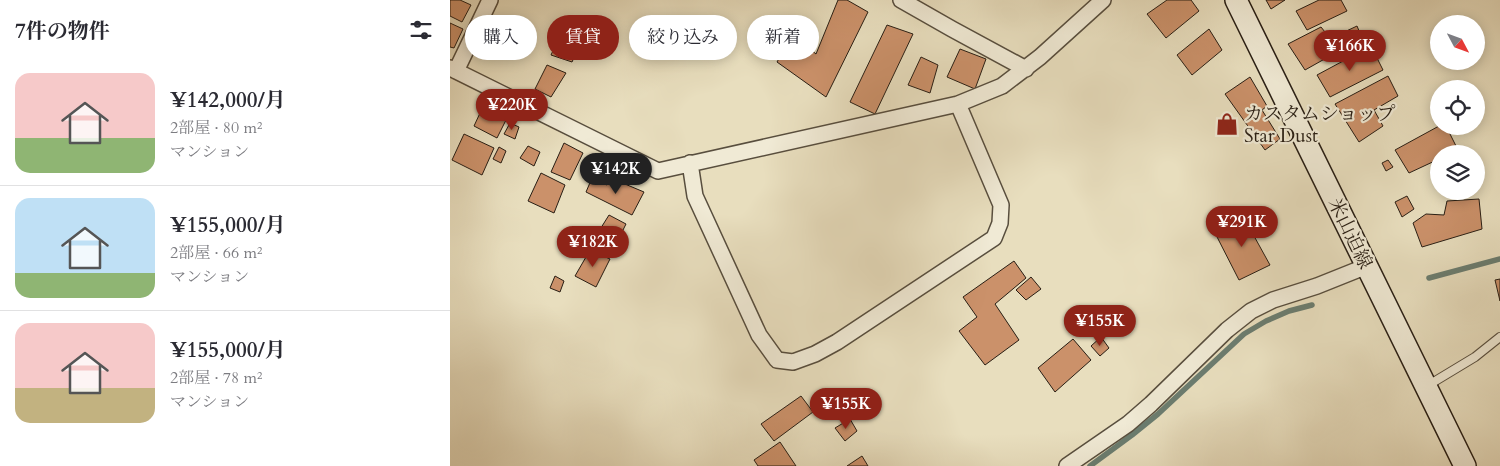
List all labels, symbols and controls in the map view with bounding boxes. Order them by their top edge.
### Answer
chip: 購入 [465,15,537,60]
chip: 賃貸 [547,15,619,60]
chip: 絞り込み [629,15,737,60]
chip: 新着 [747,15,819,60]
north arrow [1430,15,1485,70]
map controls [1430,15,1485,200]
icon: filters [407,16,435,44]
text: 7件の物件 [15,17,110,46]
pin: ¥166K [1315,30,1385,72]
text: ¥166K [1325,35,1375,57]
button: locate [1430,80,1485,135]
text: ¥142,000/月 [170,86,286,115]
pin: ¥220K [477,88,547,131]
icon: home [55,93,115,153]
text: ¥220K [487,94,537,116]
place label: カスタムショップ Star Dust [1244,101,1396,149]
shop icon: カスタムショップ Star Dust [1214,111,1240,137]
text: 2部屋 · 80 m² [170,117,262,139]
text: マンション [170,141,249,163]
button: layers [1430,145,1485,200]
pin: ¥142K [581,152,651,195]
text: ¥142K [591,158,641,180]
street label: 米山迫線 [1322,194,1378,273]
pin: ¥291K [1207,206,1277,248]
text: ¥155,000/月 [170,211,286,240]
text: ¥291K [1217,211,1267,233]
icon: home [55,218,115,278]
pin: ¥182K [558,226,628,268]
text: ¥182K [568,231,618,253]
text: 2部屋 · 66 m² [170,242,262,264]
text: マンション [170,266,249,288]
pin: ¥155K [1065,304,1135,347]
text: ¥155K [1075,310,1125,332]
text: ¥155,000/月 [170,336,286,365]
icon: home [55,343,115,403]
text: 2部屋 · 78 m² [170,367,262,389]
pin: ¥155K [811,388,881,430]
text: マンション [170,391,249,413]
text: ¥155K [821,393,871,415]

